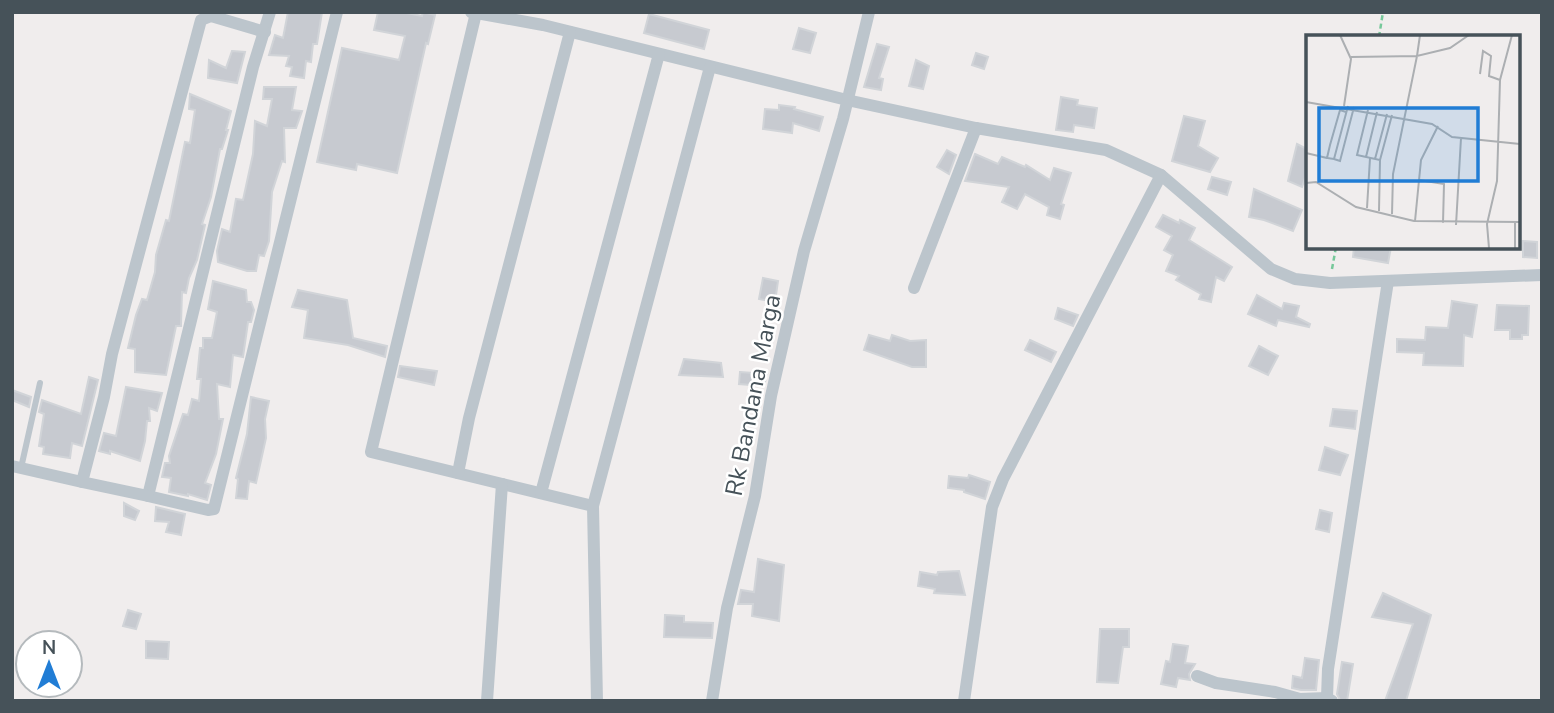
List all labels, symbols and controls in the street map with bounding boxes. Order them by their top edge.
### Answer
inset map [1306,35,1519,248]
street label: Rk Bandana Marga [718,292,788,498]
north arrow [14,629,84,699]
text: N [42,635,56,661]

